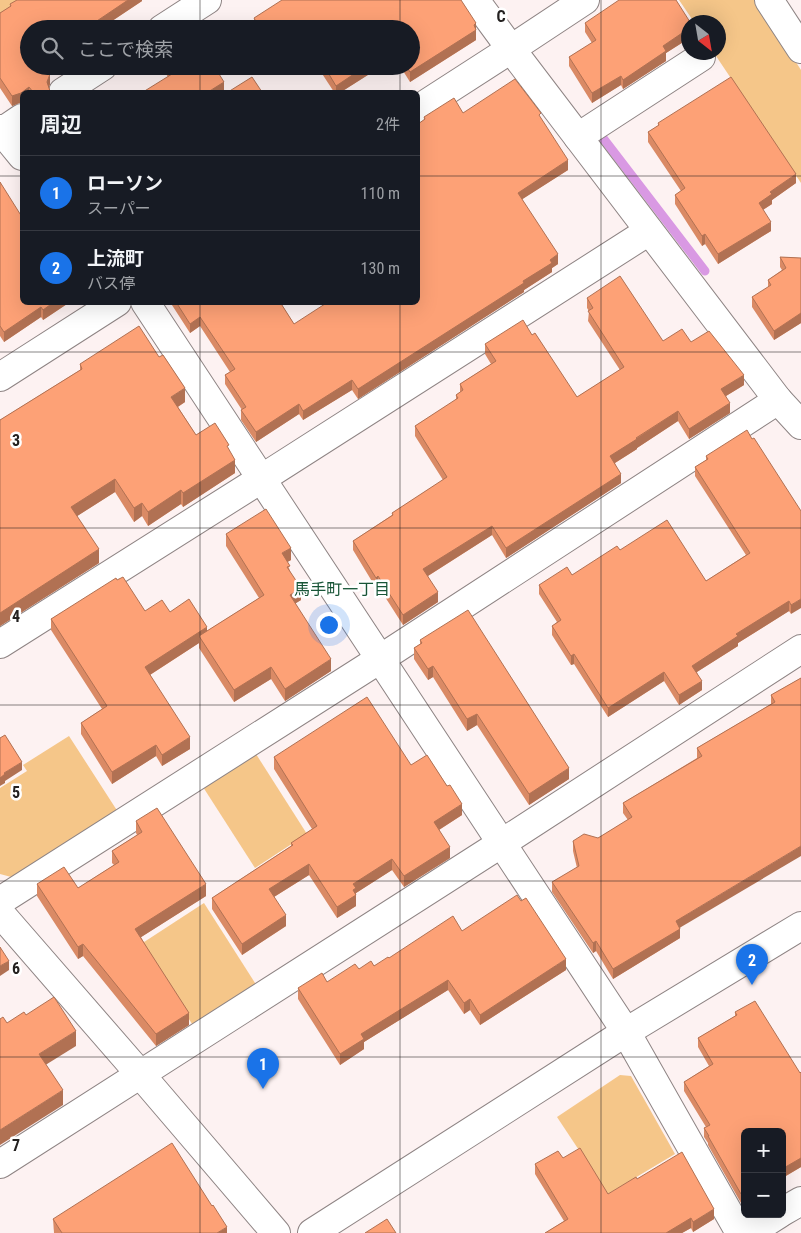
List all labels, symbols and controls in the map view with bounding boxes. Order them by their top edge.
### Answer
text: C [496,7,506,26]
north arrow [681,15,726,60]
search box [20,20,420,75]
icon: search [38,34,66,62]
text: ここで検索 [78,38,173,61]
text: 周辺 [40,113,82,137]
text: 2件 [376,115,400,134]
text: ローソン [87,172,163,195]
text: 1 [52,184,60,203]
text: 110 m [361,184,400,203]
text: スーパー [87,199,151,218]
text: 上流町 [87,247,144,270]
text: 2 [52,259,60,278]
text: 130 m [361,259,400,278]
text: バス停 [87,274,135,293]
text: 3 [12,431,20,450]
district label: 馬手町一丁目 [294,580,390,599]
text: 4 [12,607,20,626]
your location [316,612,342,638]
text: 5 [12,783,20,802]
pin: 2 [736,944,768,985]
text: 6 [12,959,20,978]
pin: 1 [247,1048,279,1089]
map controls [741,1128,786,1218]
button: + [741,1128,786,1173]
text: 7 [12,1136,20,1155]
button: − [741,1173,786,1218]

